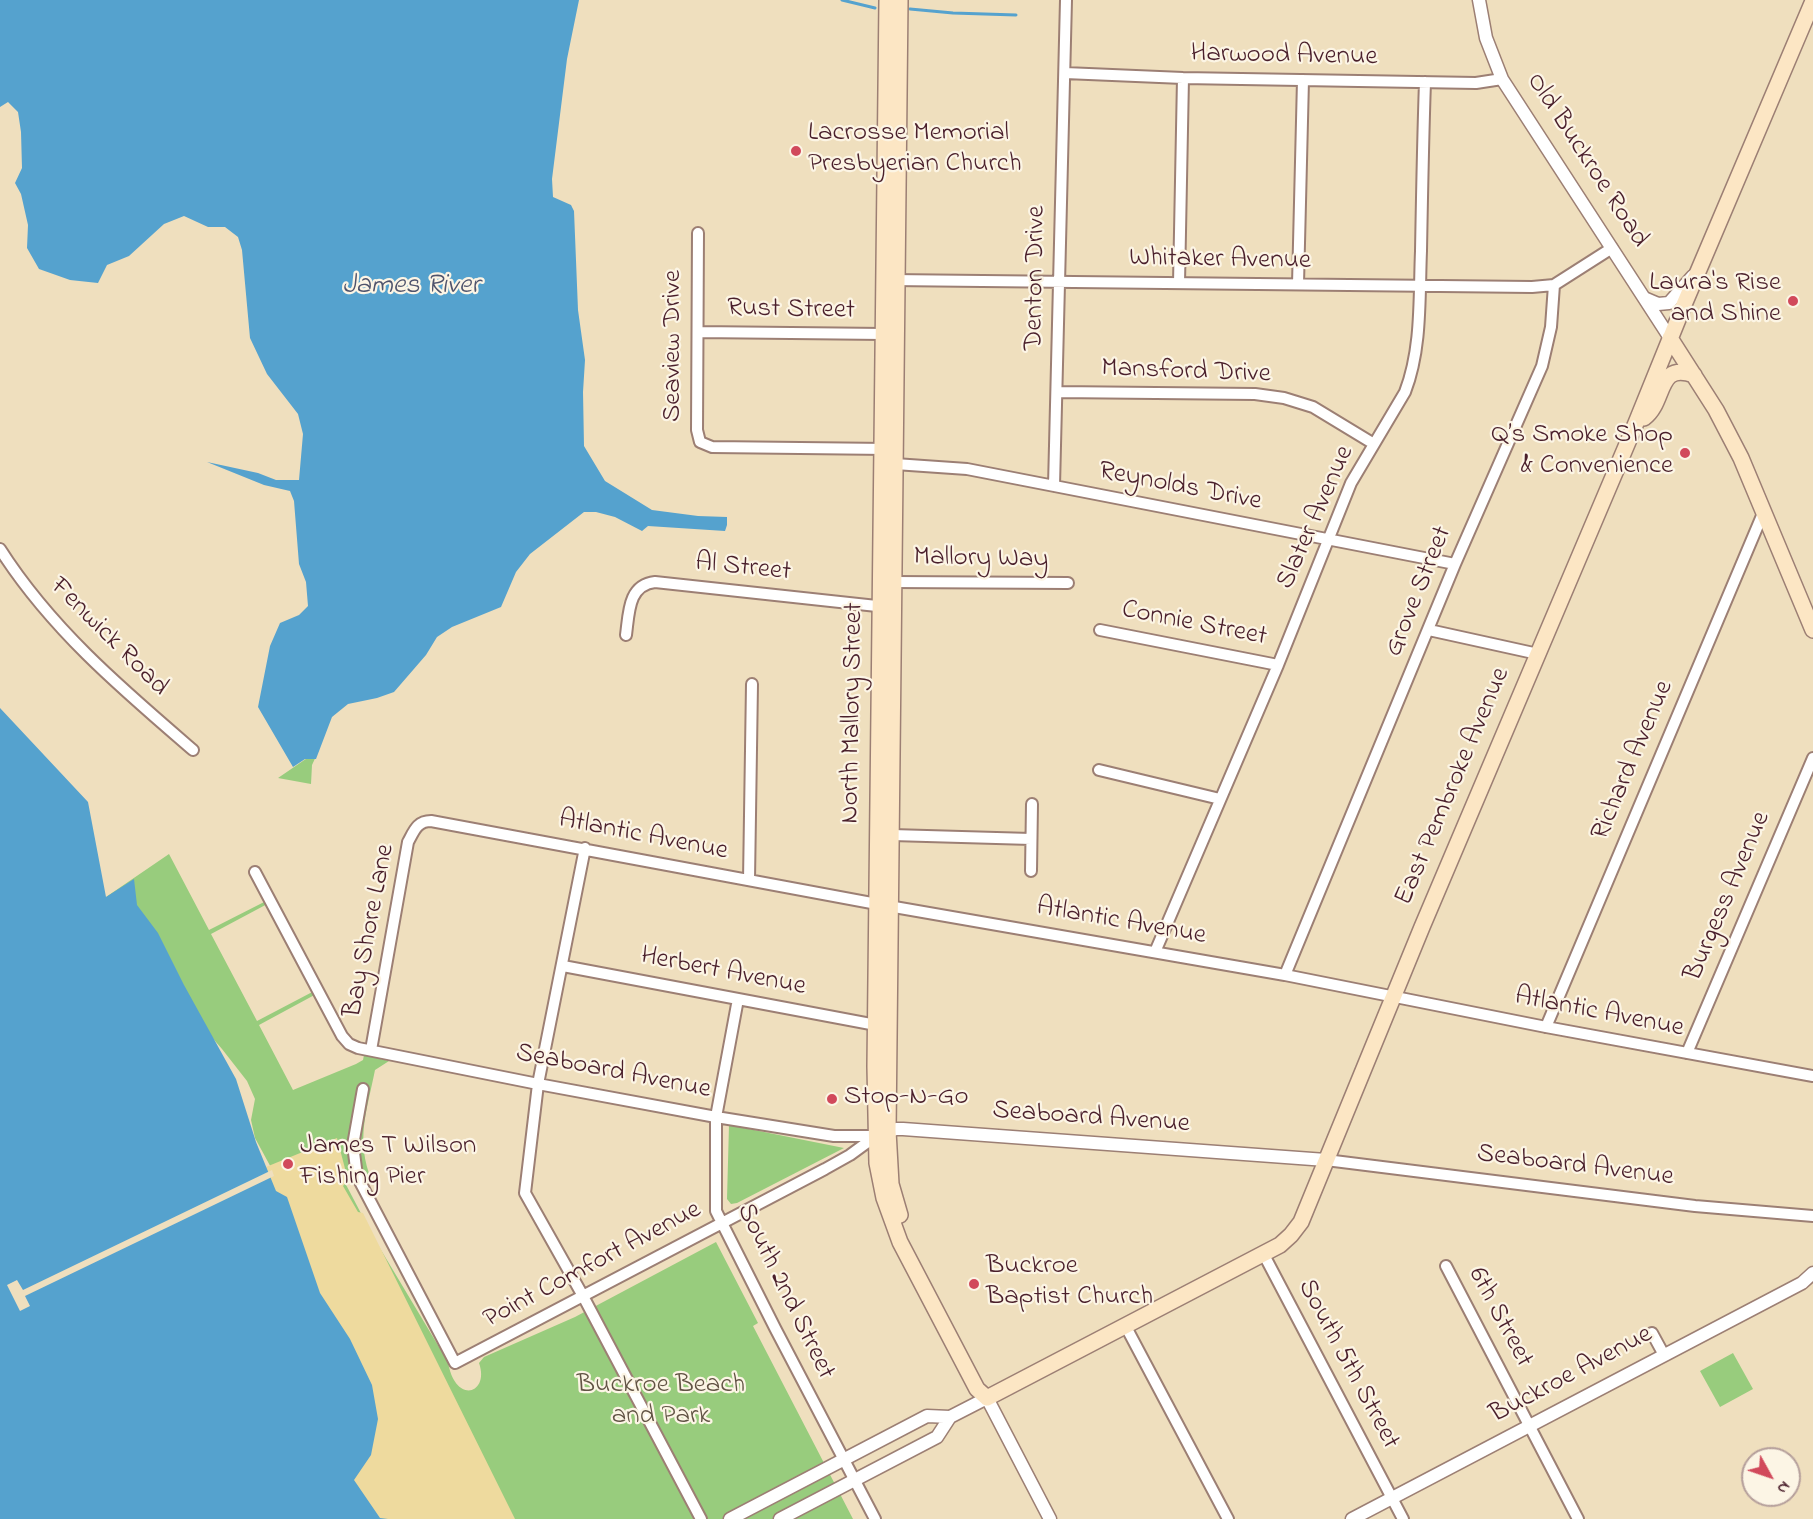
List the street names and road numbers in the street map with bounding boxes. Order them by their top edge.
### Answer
street label: Harwood Avenue [1190,39,1378,75]
street label: Old Buckroe Road [1518,68,1654,254]
street label: Denton Drive [1020,205,1054,351]
street label: Whitaker Avenue [1129,243,1311,279]
street label: Seaview Drive [659,270,691,422]
street label: Rust Street [727,294,855,328]
street label: Mansford Drive [1101,354,1271,392]
street label: Slater Avenue [1271,441,1363,595]
street label: Reynolds Drive [1096,456,1264,520]
street label: Grove Street [1379,522,1461,662]
street label: Mallory Way [913,543,1049,577]
street label: Al Street [694,548,792,590]
street label: Fenwick Road [42,572,174,704]
street label: Connie Street [1119,595,1269,655]
street label: North Mallory Street [836,602,872,824]
street label: East Pembroke Avenue [1389,663,1519,911]
street label: Richard Avenue [1586,676,1682,846]
street label: Atlantic Avenue [556,805,730,869]
street label: Burgess Avenue [1679,807,1779,987]
street label: Bay Shore Lane [338,842,404,1020]
street label: Atlantic Avenue [1034,892,1208,954]
street label: Herbert Avenue [638,941,808,1005]
street label: Atlantic Avenue [1512,982,1686,1046]
street label: Seaboard Avenue [513,1038,713,1108]
street label: Seaboard Avenue [991,1096,1191,1142]
street label: Seaboard Avenue [1475,1139,1675,1195]
street label: Point Comfort Avenue [479,1195,707,1337]
street label: South 2nd Street [727,1199,841,1385]
street label: 6th Street [1459,1262,1539,1374]
street label: South 5th Street [1289,1275,1405,1455]
street label: Buckroe Avenue [1485,1320,1659,1432]

